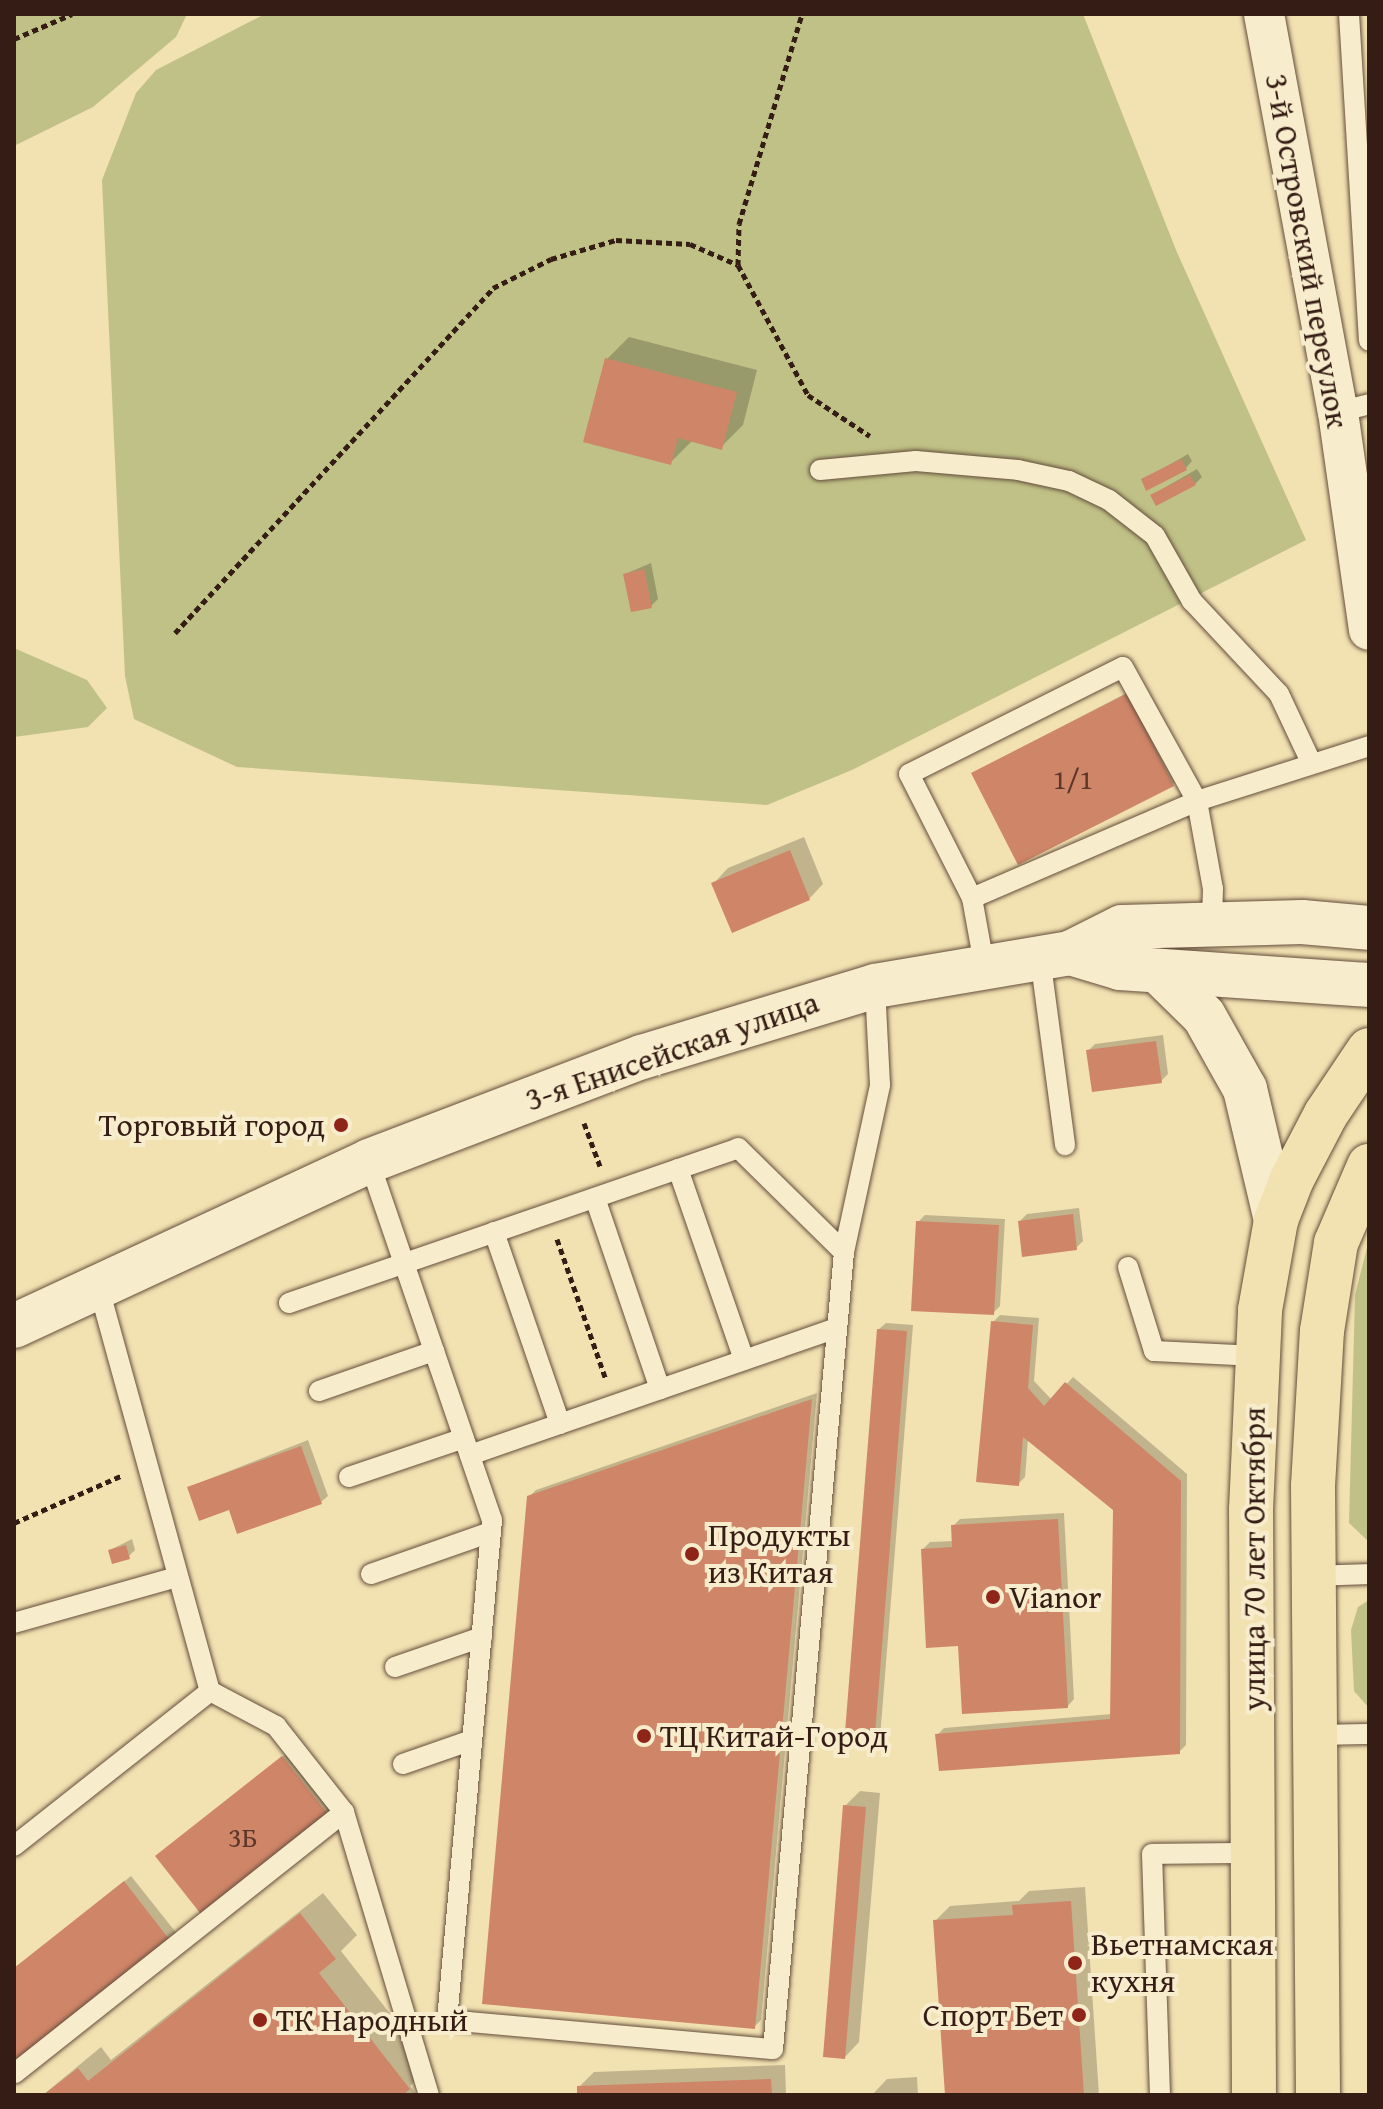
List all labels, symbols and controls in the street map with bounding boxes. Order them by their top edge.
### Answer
street label: 3-й Островский переулок [1257,71,1357,431]
house number: 1/1 [1053,762,1093,796]
street label: 3-я Енисейская улица [520,983,824,1119]
place label: Торговый город [99,1106,325,1144]
marker: Торговый город [332,1116,350,1134]
street label: улица 70 лет Октября [1235,1407,1273,1711]
place label: Продукты из Китая [708,1517,851,1592]
marker: Продукты из Китая [683,1545,701,1563]
place label: Vianor [1009,1578,1102,1616]
marker: Vianor [984,1588,1002,1606]
place label: ТЦ Китай-Город [660,1717,888,1755]
marker: ТЦ Китай-Город [635,1727,653,1745]
house number: 3Б [228,1820,258,1854]
place label: Вьетнамская кухня [1091,1926,1274,2001]
marker: Вьетнамская кухня [1066,1954,1084,1972]
place label: Спорт Бет [923,1996,1063,2034]
place label: ТК Народный [276,2001,468,2039]
marker: Спорт Бет [1070,2006,1088,2024]
marker: ТК Народный [251,2011,269,2029]

